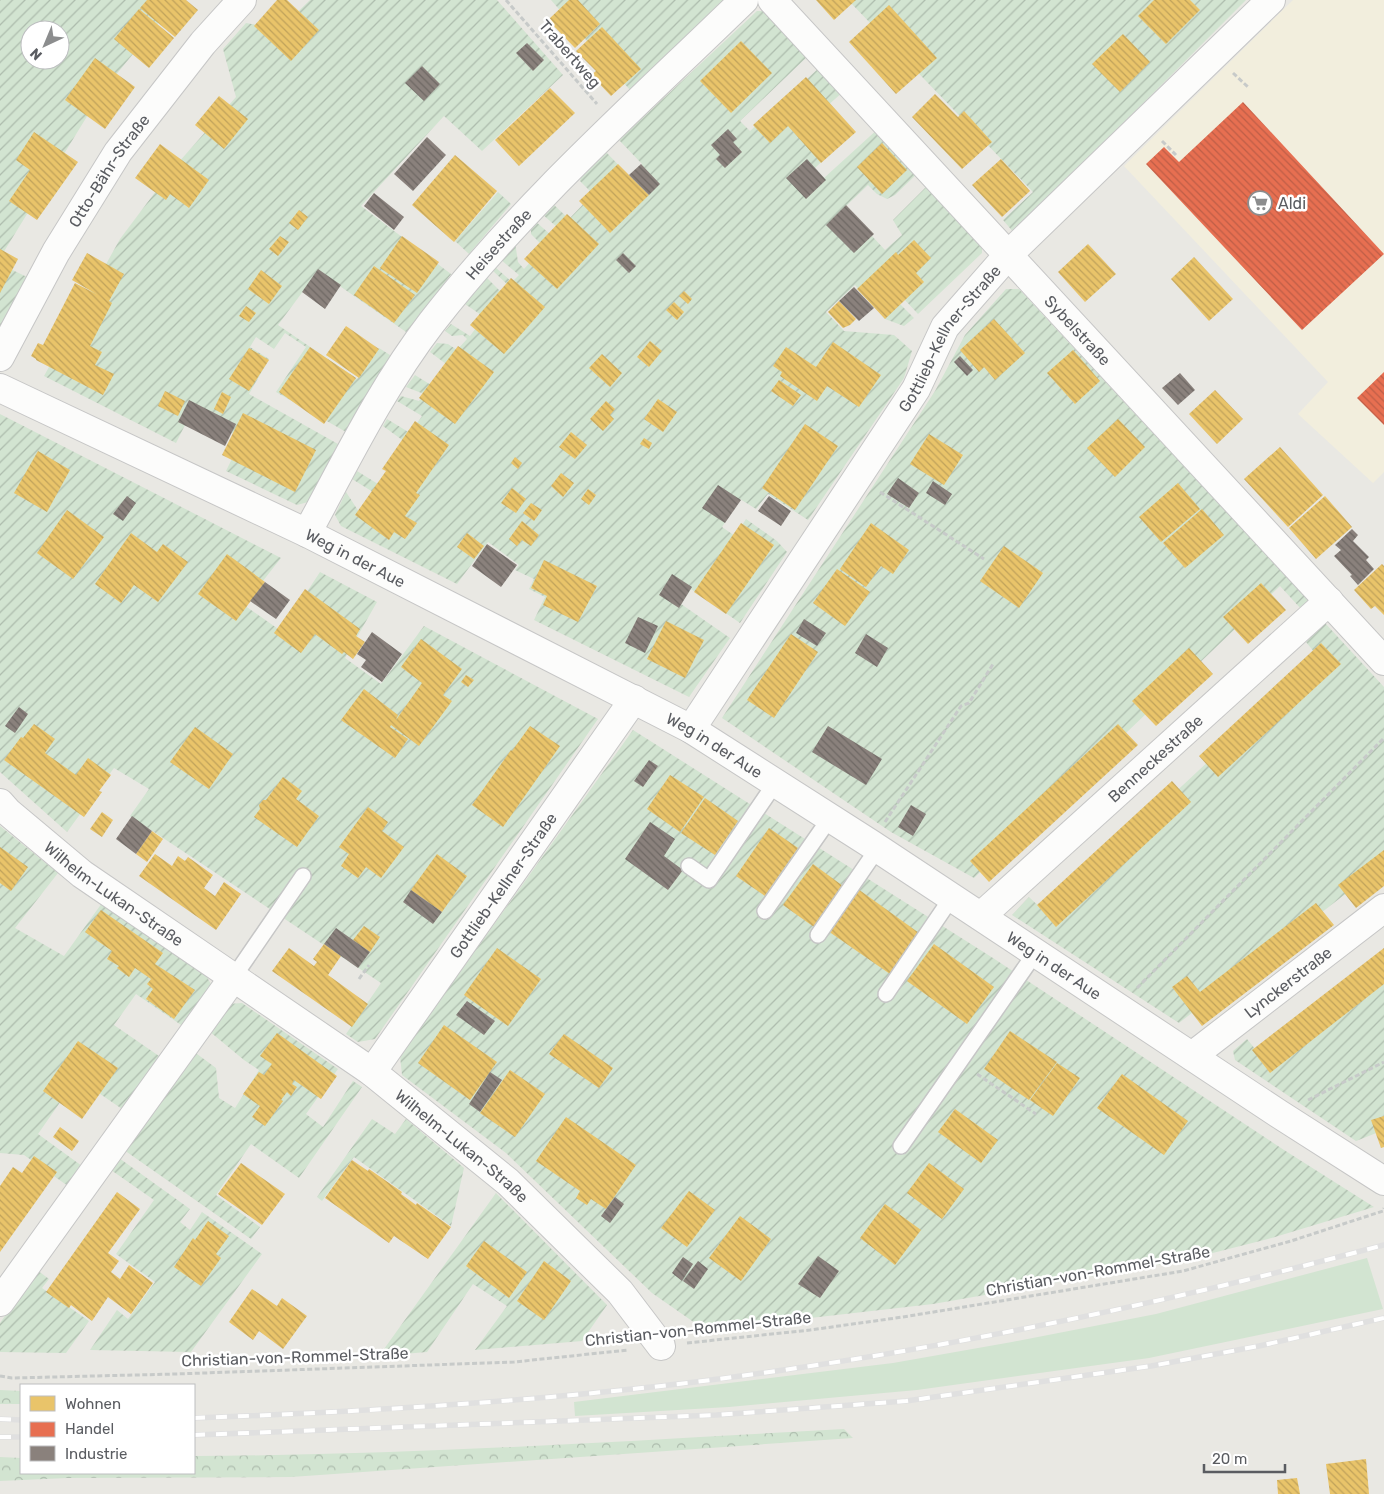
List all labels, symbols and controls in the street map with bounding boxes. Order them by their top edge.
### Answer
street label: Trabertweg [535,16,605,92]
north arrow [20,20,70,70]
text: N [27,44,46,64]
street label: Otto-Bähr-Straße [64,110,153,231]
supermarket icon: Aldi [1247,190,1273,216]
place label: Aldi [1278,194,1306,213]
street label: Heisestraße [461,204,535,283]
street label: Gottlieb-Kellner-Straße [894,261,1005,415]
street label: Sybelstraße [1041,291,1115,369]
street label: Weg in der Aue [302,524,409,591]
street label: Weg in der Aue [663,709,766,782]
street label: Benneckestraße [1104,711,1207,806]
street label: Gottlieb-Kellner-Straße [445,809,561,962]
street label: Wilhelm-Lukan-Straße [41,837,187,950]
street label: Weg in der Aue [1003,927,1105,1003]
street label: Lynckerstraße [1240,942,1335,1022]
street label: Wilhelm-Lukan-Straße [391,1085,532,1206]
street label: Christian-von-Rommel-Straße [984,1242,1212,1300]
street label: Christian-von-Rommel-Straße [584,1308,812,1350]
street label: Christian-von-Rommel-Straße [181,1344,409,1370]
legend [20,1384,195,1474]
text: Wohnen [65,1395,121,1413]
text: Handel [65,1420,114,1438]
scale bar [1204,1442,1285,1474]
text: Industrie [65,1445,127,1463]
text: 20 m [1212,1450,1247,1468]

